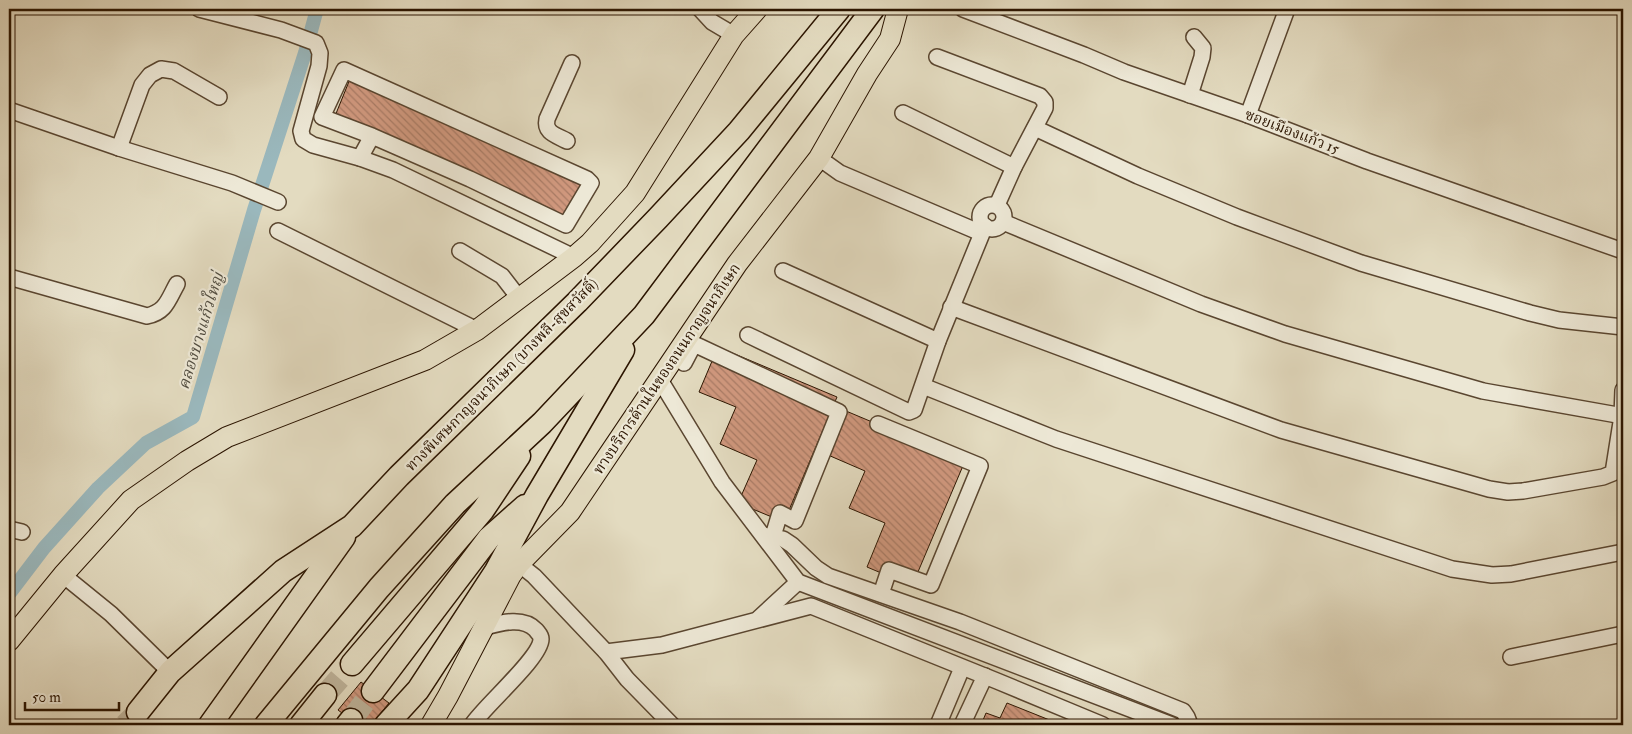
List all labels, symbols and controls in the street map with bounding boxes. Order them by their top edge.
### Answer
street label: ซอยเมืองแก้ว 15 [1242,105,1342,159]
street label: ทางบริการด้านในของถนนกาญจนาภิเษก [587,259,745,478]
water label: คลองบางแก้วใหญ่ [172,268,229,392]
street label: ทางพิเศษกาญจนาภิเษก (บางพลี-สุขสวัสดิ์) [400,273,603,476]
scale bar [25,679,119,711]
text: 50 m [32,688,61,707]

